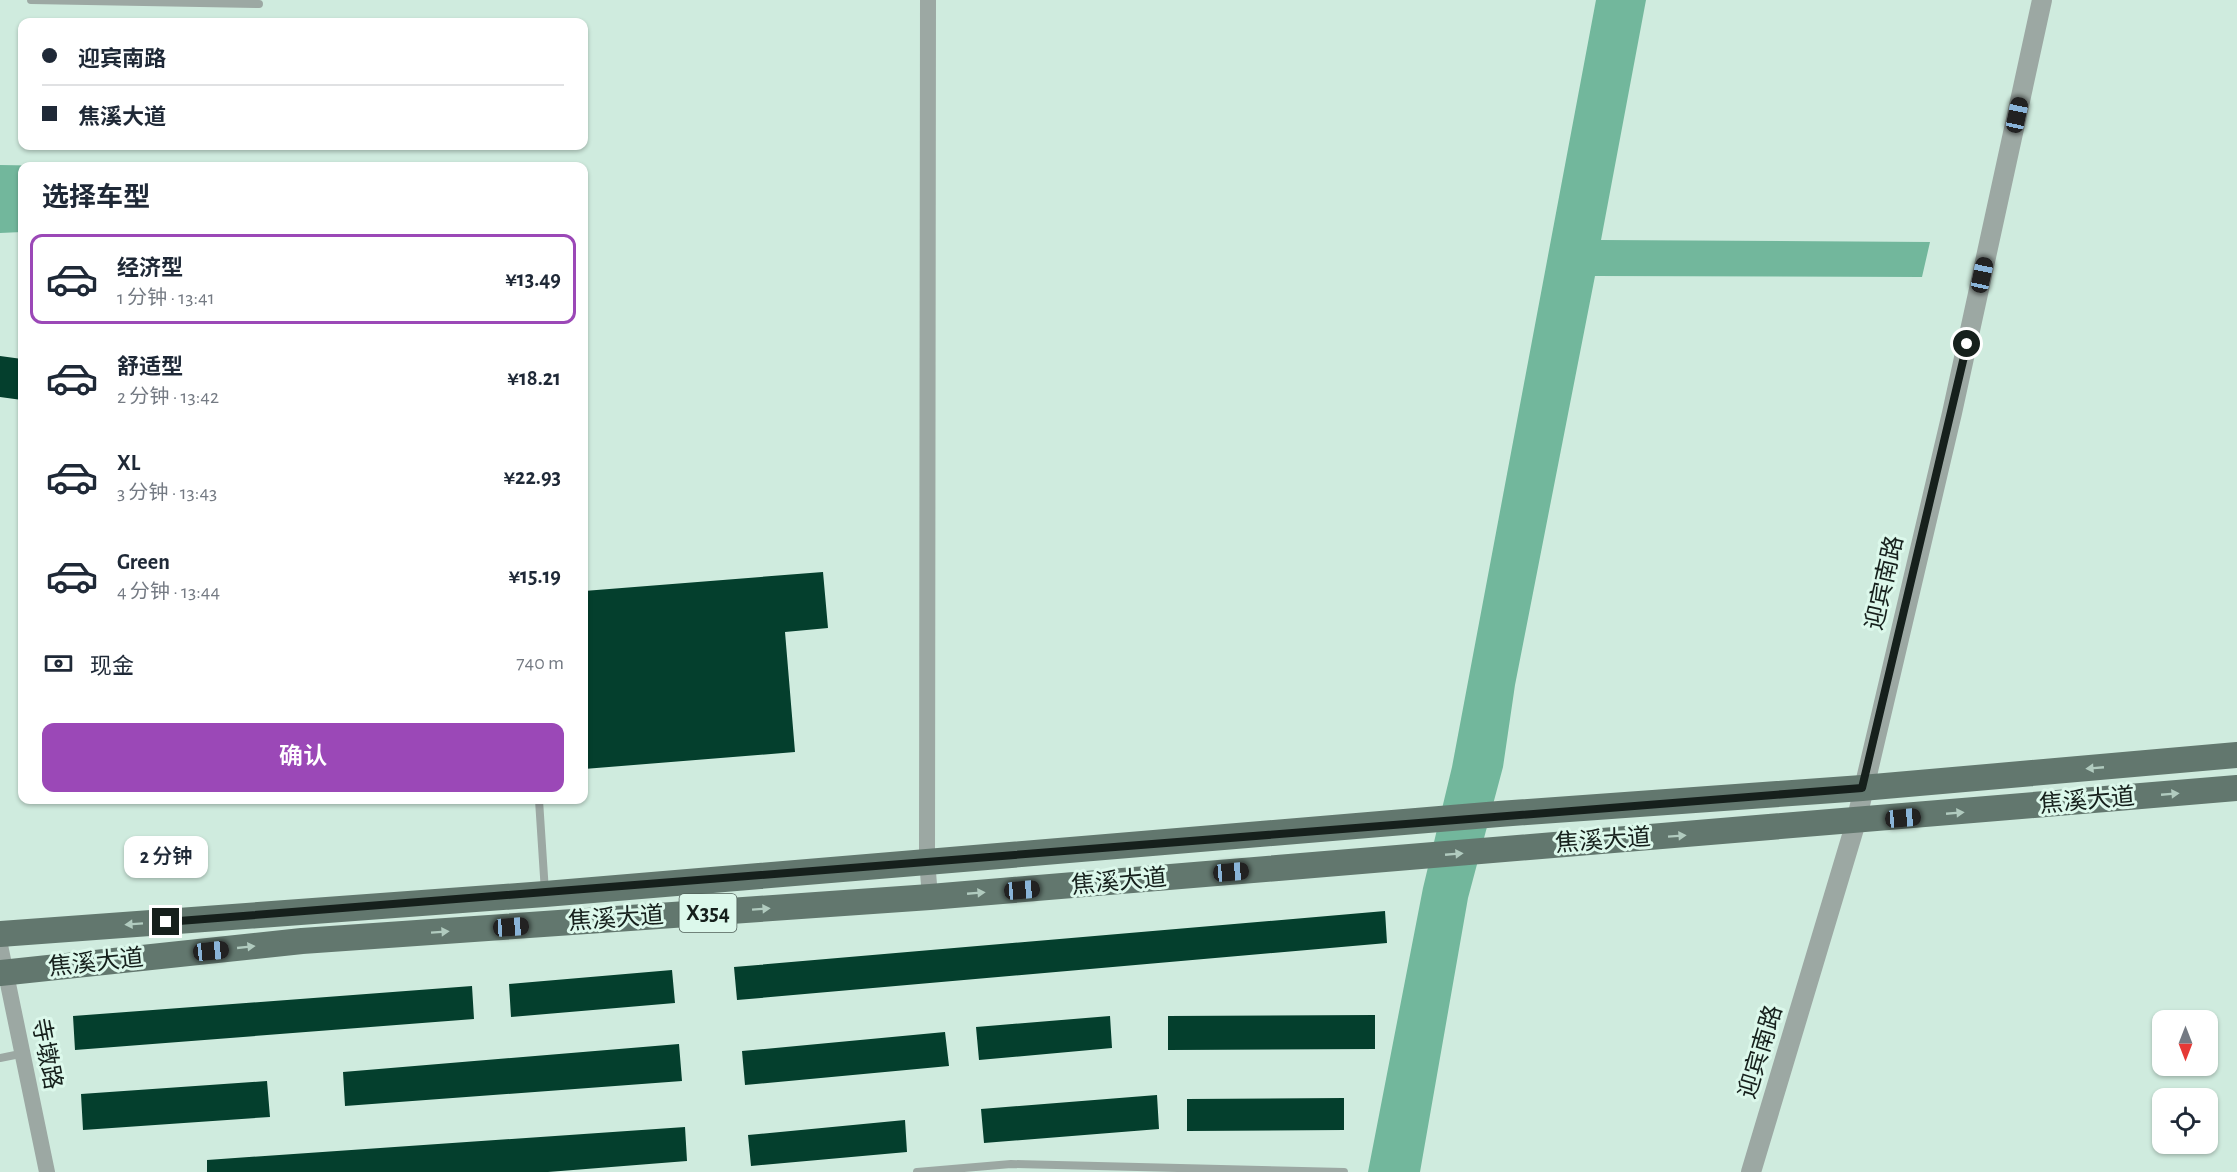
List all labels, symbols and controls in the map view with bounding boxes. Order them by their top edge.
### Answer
text: 迎宾南路 [78,48,166,70]
car [2004,96,2030,134]
text: 焦溪大道 [78,106,166,128]
text: 选择车型 [42,184,150,211]
icon: car [45,252,99,306]
car [1969,256,1995,294]
text: 经济型 [117,257,183,279]
text: ¥13.49 [505,268,561,290]
text: 1 分钟 · 13:41 [117,288,215,308]
route start [1953,330,1980,357]
icon: car [45,351,99,405]
text: 舒适型 [117,356,183,378]
text: ¥18.21 [507,367,561,389]
text: 2 分钟 · 13:42 [117,387,219,407]
icon: car [45,450,99,504]
text: XL [117,452,140,474]
text: ¥22.93 [504,466,561,488]
text: 3 分钟 · 13:43 [117,483,217,503]
street label: 迎宾南路 [1861,533,1907,632]
icon: car [45,549,99,603]
text: Green [117,551,170,573]
text: ¥15.19 [508,565,561,587]
text: 4 分钟 · 13:44 [117,582,220,602]
icon: cash [42,647,75,680]
text: 740 m [516,653,564,673]
text: 现金 [90,655,134,677]
button: 确认 [42,723,564,792]
one-way arrow [2086,763,2105,773]
street label: 焦溪大道 [2038,783,2136,817]
one-way arrow [2160,789,2179,799]
car [1884,807,1922,829]
one-way arrow [1945,808,1964,818]
street label: 焦溪大道 [1554,824,1652,856]
one-way arrow [1667,831,1686,841]
callout: 2 分钟 [124,835,208,877]
text: 2 分钟 [140,847,192,867]
one-way arrow [1445,849,1464,859]
car [1212,861,1250,883]
street label: 焦溪大道 [1070,864,1168,898]
car [1003,879,1041,901]
one-way arrow [967,889,986,898]
road number: X354 [680,894,736,932]
street label: 焦溪大道 [567,902,665,934]
one-way arrow [751,904,770,914]
route end [152,908,179,935]
car [492,917,530,937]
one-way arrow [124,920,143,929]
one-way arrow [431,927,450,936]
car [192,940,230,962]
one-way arrow [237,942,256,952]
street label: 焦溪大道 [47,944,145,980]
street label: 迎宾南路 [1734,1002,1787,1101]
north arrow [2152,1010,2218,1076]
map controls [2152,1010,2218,1154]
street label: 寺墩路 [27,1016,67,1092]
button: locate [2152,1088,2218,1154]

